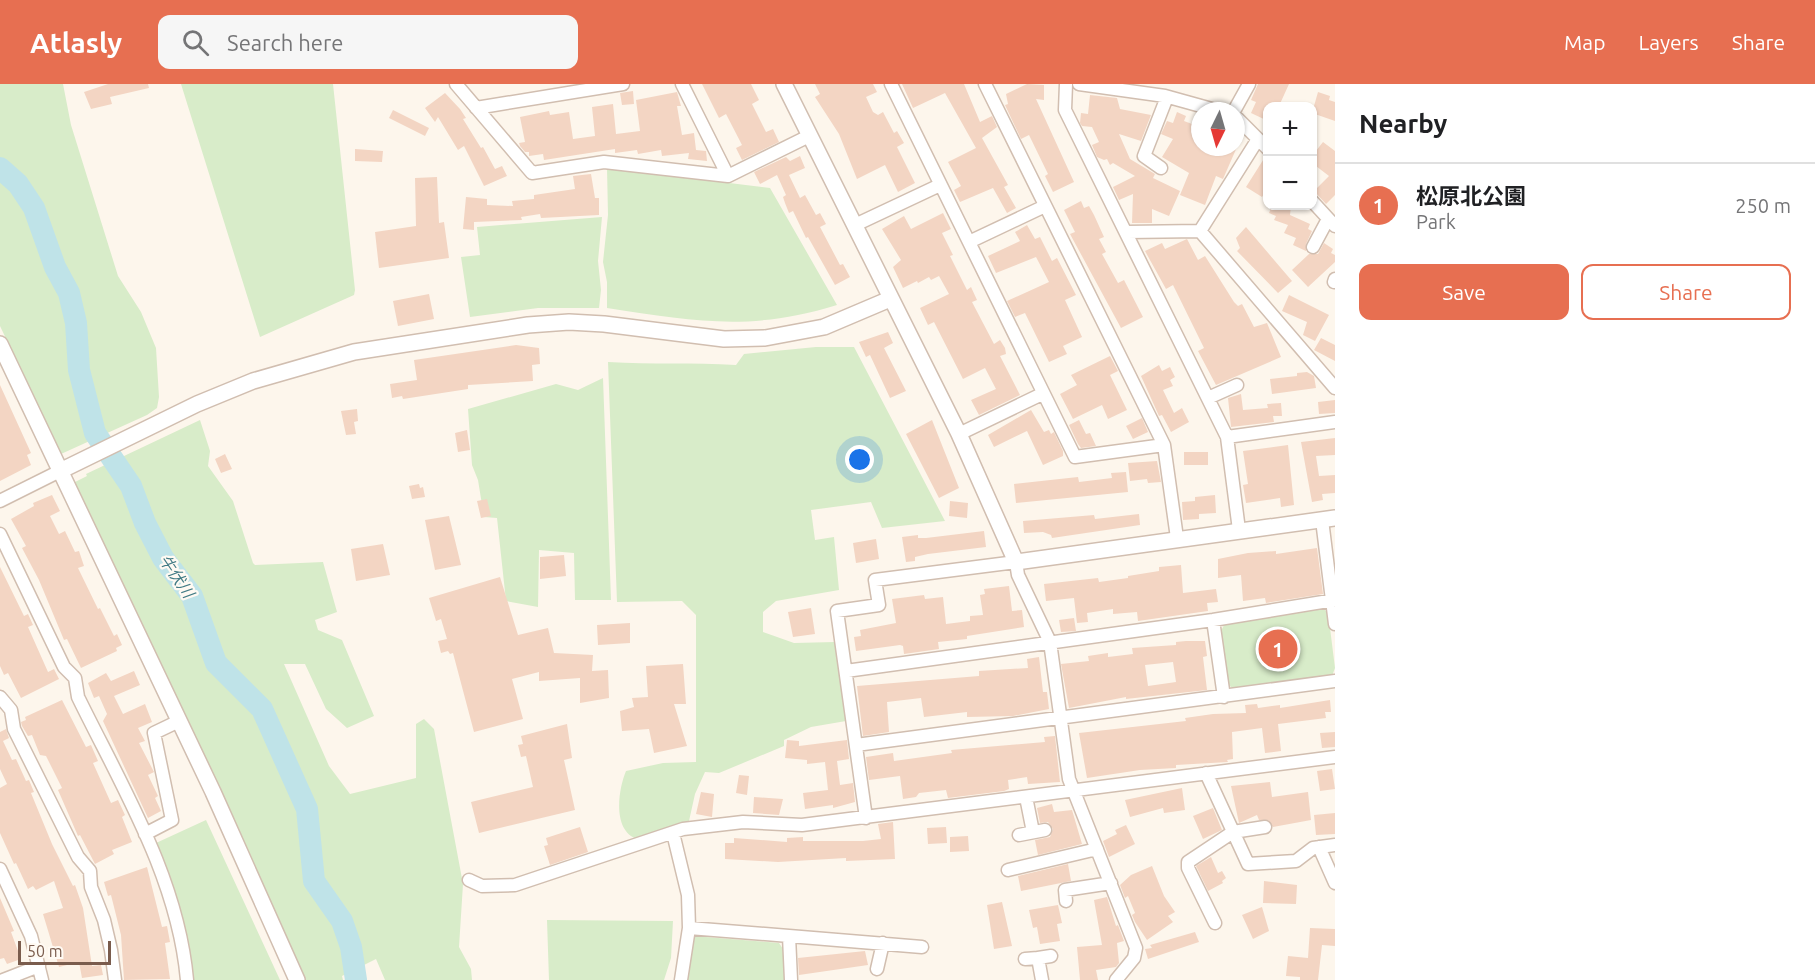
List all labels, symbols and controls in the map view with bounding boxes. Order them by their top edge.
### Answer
search box [158,15,578,69]
icon: search [179,26,212,59]
text: Atlasly [30,27,122,58]
text: Search here [227,30,343,55]
text: Map [1564,30,1605,54]
text: Layers [1638,30,1699,54]
text: Share [1732,30,1785,54]
north arrow [1191,102,1245,156]
map controls [1263,102,1317,210]
button: + [1263,102,1317,156]
text: Nearby [1359,109,1447,138]
button: − [1263,156,1317,210]
text: 松原北公園 [1416,183,1526,208]
text: 1 [1373,194,1384,217]
text: 250 m [1735,194,1791,217]
text: Park [1416,210,1456,233]
button: Save [1359,264,1569,320]
button: Share [1581,264,1791,320]
your location [845,445,874,474]
water label: 牛伏川 [156,551,199,603]
pin: 1 [1258,626,1298,672]
scale bar [18,938,111,966]
text: 50 m [27,942,63,960]

